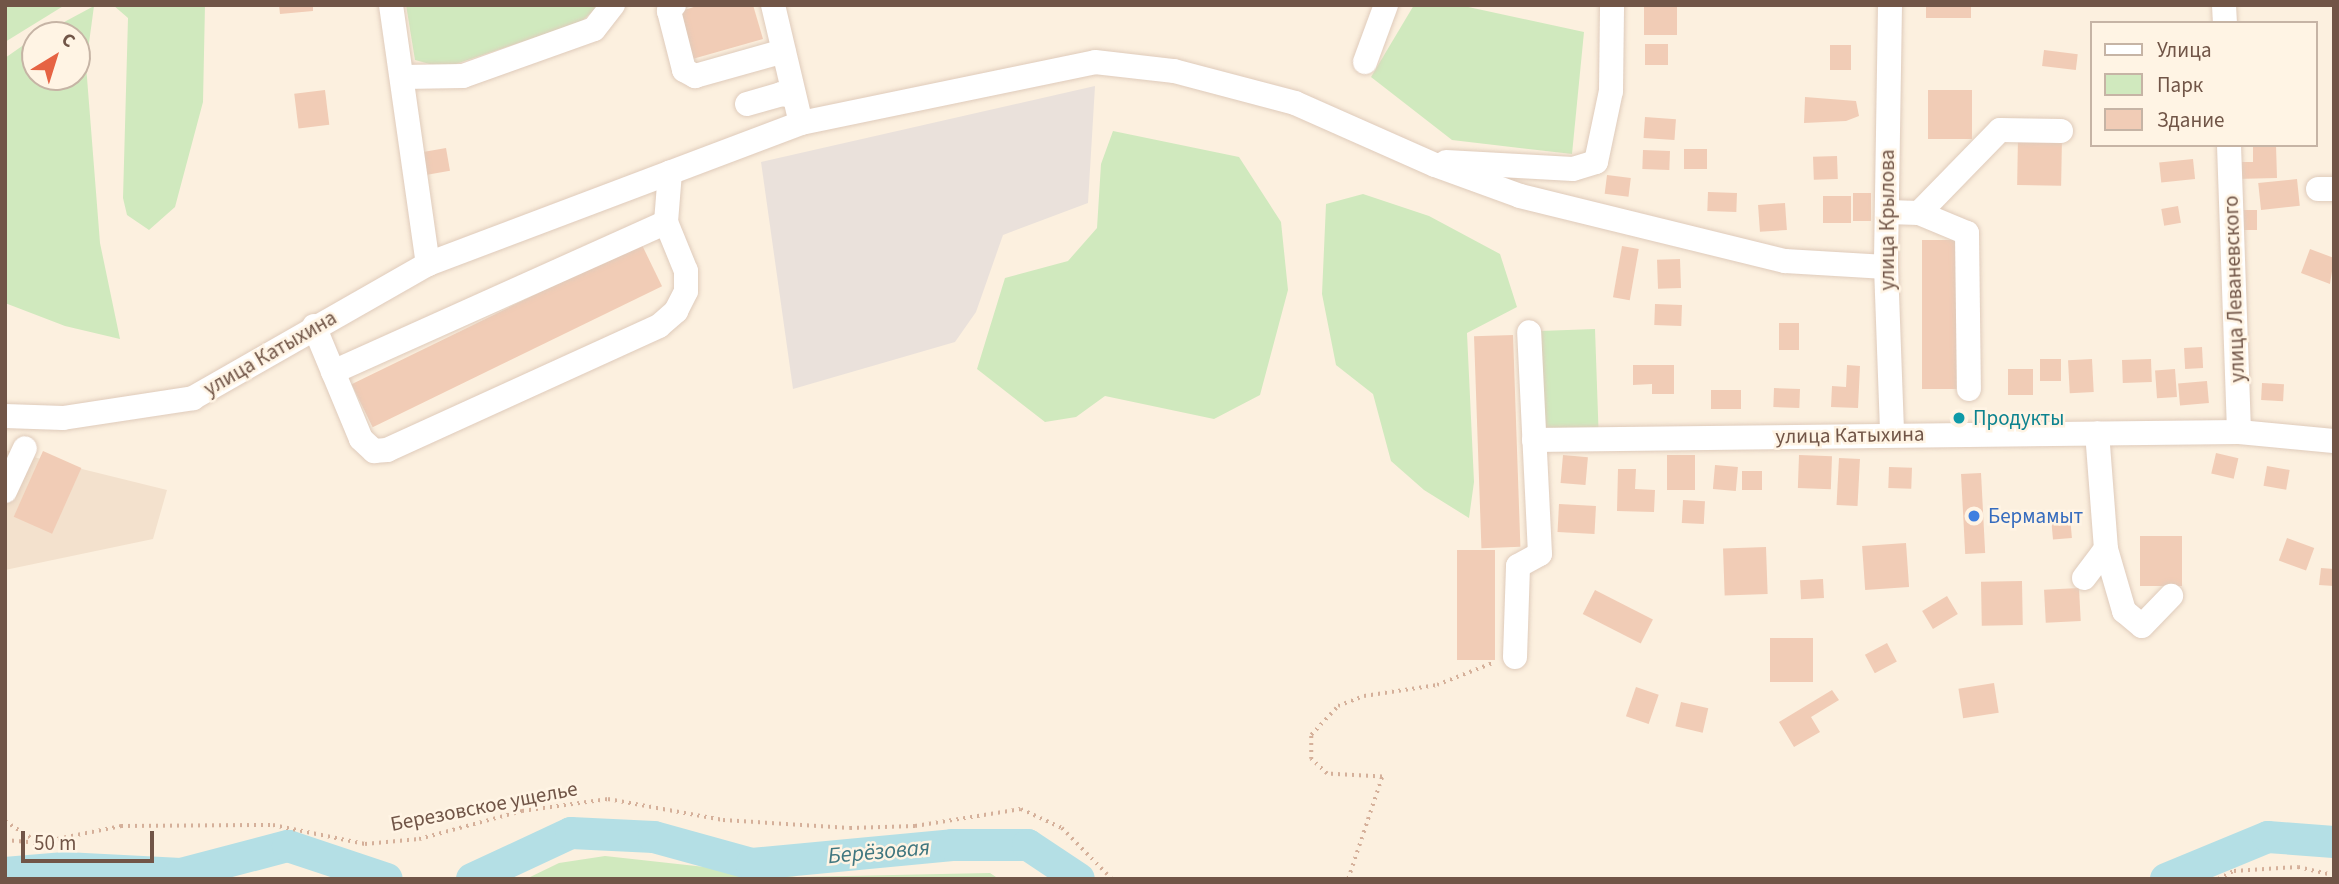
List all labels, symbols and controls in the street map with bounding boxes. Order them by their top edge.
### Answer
north arrow [21,21,91,91]
legend [2090,21,2318,147]
text: С [55,27,81,55]
text: Улица [2157,35,2212,65]
text: Парк [2157,70,2203,100]
text: Здание [2157,105,2225,135]
street label: улица Крылова [1874,149,1900,291]
street label: улица Леваневского [2218,195,2250,383]
street label: улица Катыхина [199,305,341,401]
place label: Продукты [1973,405,2064,431]
marker: Продукты [1951,410,1967,426]
street label: улица Катыхина [1775,421,1925,449]
place label: Бермамыт [1988,503,2083,529]
marker: Бермамыт [1966,508,1982,524]
street label: Березовское ущелье [388,776,580,836]
scale bar [24,818,158,862]
text: 50 m [34,828,76,858]
water label: Берёзовая [827,834,931,870]

